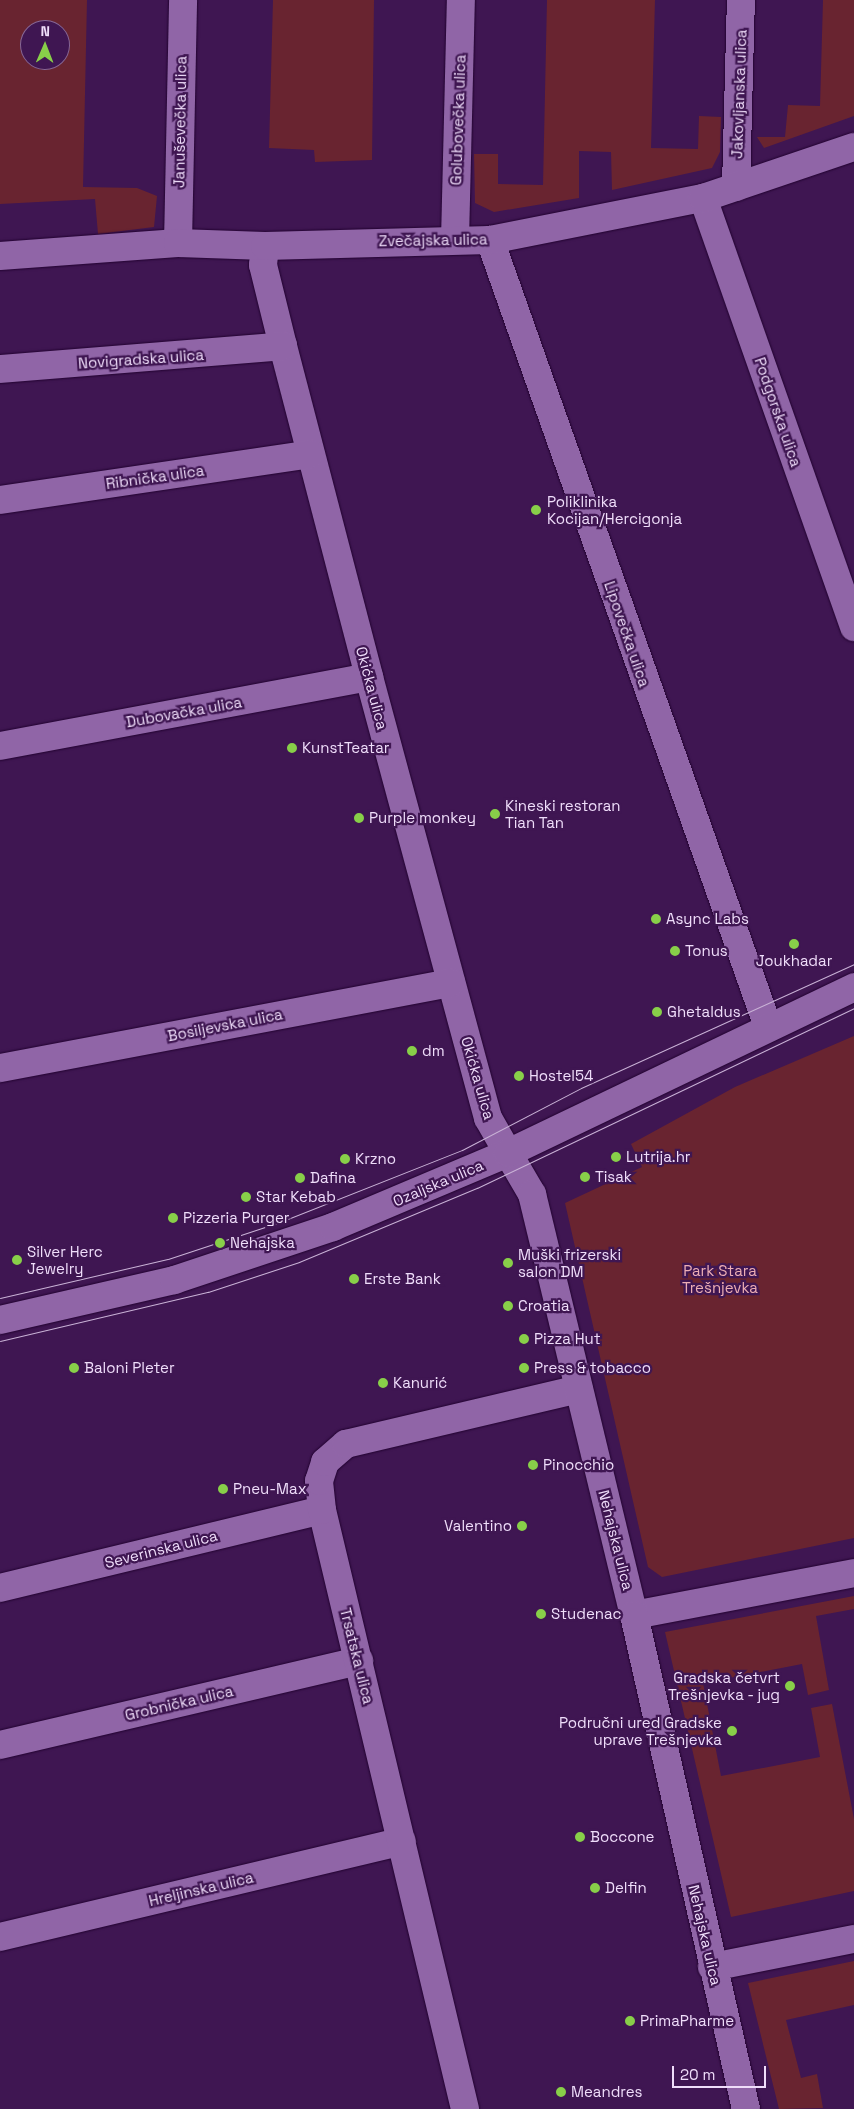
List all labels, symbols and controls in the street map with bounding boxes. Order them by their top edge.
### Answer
north arrow [20,20,70,70]
text: N [40,22,50,40]
street label: Jakovljanska ulica [728,29,750,159]
street label: Golubovečka ulica [447,54,469,186]
street label: Januševečka ulica [170,56,190,188]
street label: Zvečajska ulica [378,230,488,250]
street label: Novigradska ulica [77,346,205,372]
street label: Podgorska ulica [751,355,805,469]
street label: Ribnička ulica [105,461,205,493]
place label: Poliklinika Kocijan/Hercigonja [547,492,682,527]
marker: Poliklinika Kocijan/Hercigonja [529,503,543,517]
street label: Lipovečka ulica [600,579,654,689]
street label: Okićka ulica [352,644,392,732]
street label: Dubovačka ulica [125,693,243,731]
place label: KunstTeatar [302,739,389,757]
marker: KunstTeatar [286,742,298,754]
place label: Kineski restoran Tian Tan [505,796,621,831]
marker: Kineski restoran Tian Tan [489,808,501,820]
place label: Purple monkey [369,809,476,827]
marker: Purple monkey [353,812,365,824]
place label: Async Labs [666,910,749,928]
marker: Async Labs [650,913,662,925]
marker: Joukhadar [788,938,800,950]
place label: Tonus [685,942,728,960]
marker: Tonus [669,945,681,957]
place label: Joukhadar [756,952,832,970]
place label: Ghetaldus [667,1003,741,1021]
street label: Bosiljevska ulica [166,1005,284,1045]
marker: Ghetaldus [651,1006,663,1018]
street label: Okićka ulica [458,1035,498,1121]
place label: dm [422,1042,445,1060]
marker: dm [406,1045,418,1057]
place label: Hostel54 [529,1067,593,1085]
marker: Hostel54 [513,1070,525,1082]
place label: Lutrija.hr [626,1148,691,1166]
place label: Krzno [355,1150,396,1168]
marker: Lutrija.hr [610,1151,622,1163]
marker: Krzno [339,1153,351,1165]
street label: Ozaljska ulica [390,1156,486,1210]
place label: Tisak [595,1168,632,1186]
place label: Dafina [310,1169,356,1187]
marker: Tisak [579,1171,591,1183]
marker: Dafina [294,1172,306,1184]
place label: Star Kebab [256,1188,336,1206]
marker: Star Kebab [240,1191,252,1203]
place label: Pizzeria Purger [183,1209,289,1227]
marker: Pizzeria Purger [167,1212,179,1224]
place label: Nehajska [230,1234,295,1252]
marker: Nehajska [214,1237,226,1249]
place label: Silver Herc Jewelry [27,1242,103,1277]
place label: Muški frizerski salon DM [518,1245,621,1280]
marker: Silver Herc Jewelry [11,1254,23,1266]
marker: Muški frizerski salon DM [502,1257,514,1269]
park label: Park Stara Trešnjevka [682,1261,758,1296]
place label: Erste Bank [364,1270,441,1288]
marker: Erste Bank [348,1273,360,1285]
place label: Croatia [518,1297,570,1315]
marker: Croatia [502,1300,514,1312]
place label: Pizza Hut [534,1330,601,1348]
marker: Pizza Hut [518,1333,530,1345]
place label: Baloni Pleter [84,1359,175,1377]
place label: Press & tobacco [534,1359,651,1377]
marker: Baloni Pleter [68,1362,80,1374]
marker: Press & tobacco [518,1362,530,1374]
place label: Kanurić [393,1374,447,1392]
marker: Kanurić [377,1377,389,1389]
place label: Pinocchio [543,1456,614,1474]
marker: Pinocchio [527,1459,539,1471]
place label: Pneu-Max [233,1480,307,1498]
marker: Pneu-Max [217,1483,229,1495]
street label: Nehajska ulica [595,1488,637,1592]
place label: Valentino [444,1517,512,1535]
marker: Valentino [516,1520,528,1532]
street label: Severinska ulica [103,1526,219,1572]
place label: Studenac [551,1605,621,1623]
street label: Trsatska ulica [336,1606,378,1706]
marker: Studenac [535,1608,547,1620]
place label: Gradska četvrt Trešnjevka - jug [667,1668,780,1703]
marker: Gradska četvrt Trešnjevka - jug [784,1680,796,1692]
street label: Grobnička ulica [123,1682,235,1724]
place label: Područni ured Gradske uprave Trešnjevka [559,1713,722,1748]
marker: Područni ured Gradske uprave Trešnjevka [726,1725,738,1737]
place label: Boccone [590,1828,654,1846]
marker: Boccone [574,1831,586,1843]
street label: Hreljinska ulica [147,1868,255,1910]
place label: Delfin [605,1879,647,1897]
marker: Delfin [589,1882,601,1894]
street label: Nehajska ulica [685,1883,725,1987]
place label: PrimaPharme [640,2012,734,2030]
marker: PrimaPharme [624,2015,636,2027]
scale bar [674,2056,768,2088]
text: 20 m [680,2065,715,2084]
place label: Meandres [571,2083,643,2101]
marker: Meandres [555,2086,567,2098]

